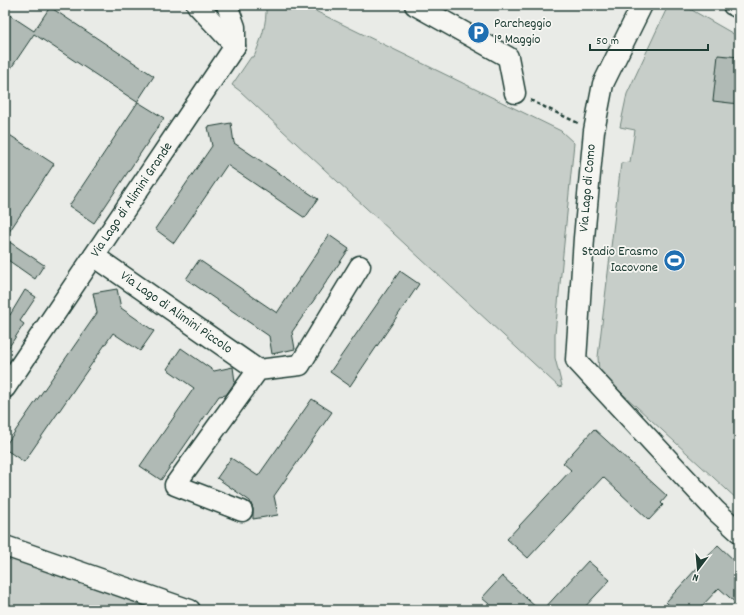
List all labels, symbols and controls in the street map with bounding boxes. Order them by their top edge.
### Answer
place label: Parcheggio 1° Maggio [494,14,551,50]
parking icon: Parcheggio 1° Maggio [465,19,491,45]
scale bar [590,26,708,52]
text: 50 m [596,33,619,50]
street label: Via Lago di Alimini Grande [86,138,178,262]
street label: Via Lago di Como [574,143,602,233]
place label: Stadio Erasmo Iacovone [582,242,658,278]
sports icon: Stadio Erasmo Iacovone [661,247,687,273]
street label: Via Lago di Alimini Piccolo [116,267,236,359]
north arrow [678,549,718,589]
text: N [690,568,701,585]

